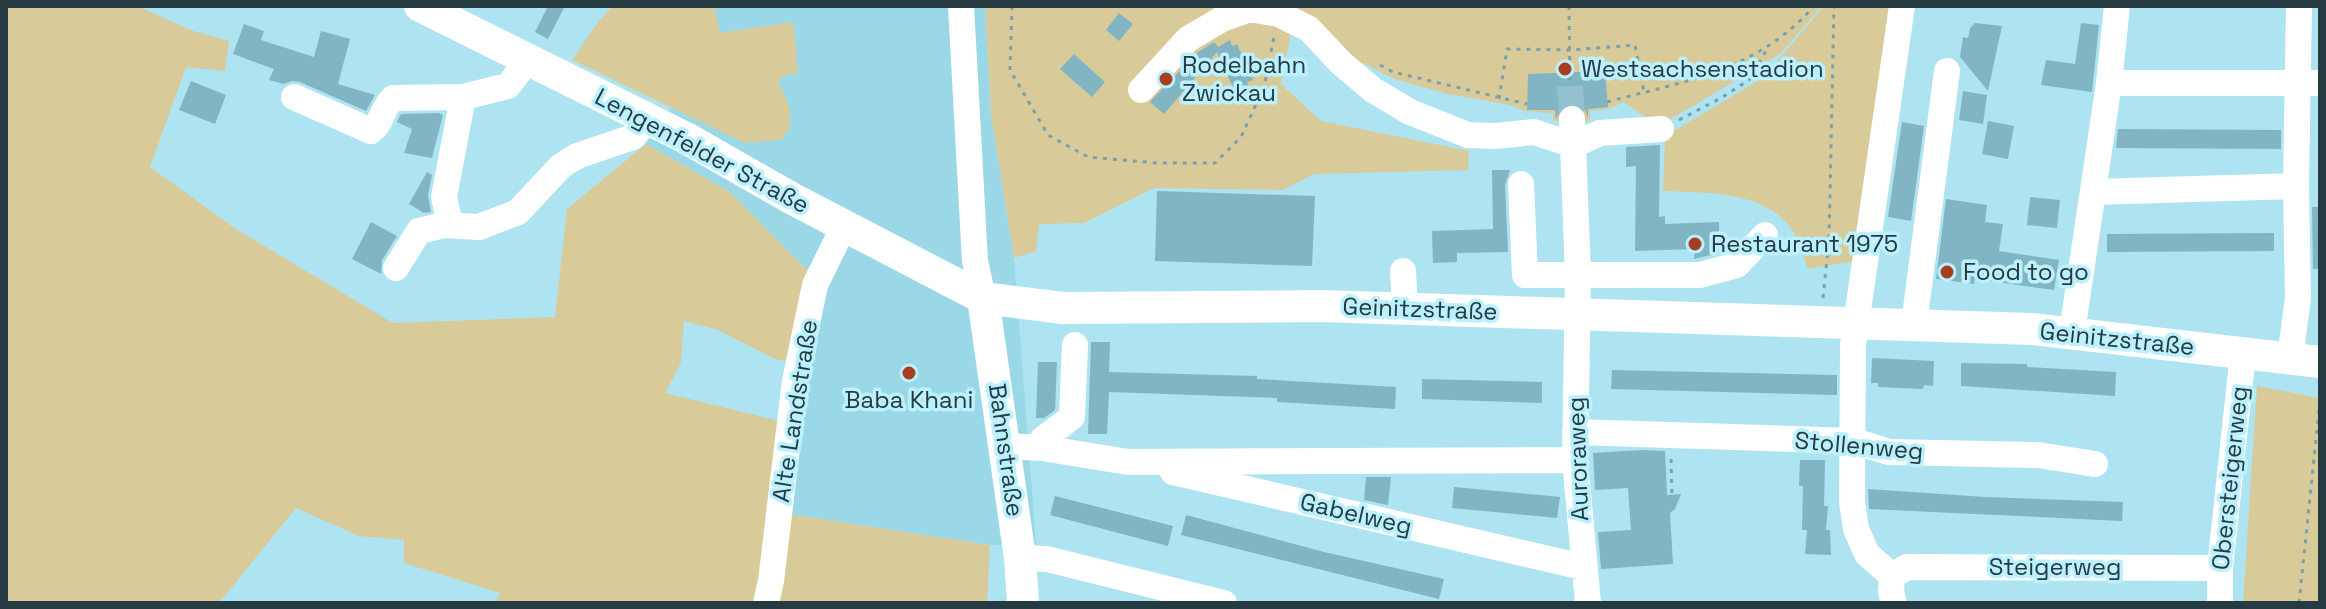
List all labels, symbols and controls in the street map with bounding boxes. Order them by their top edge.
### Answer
place label: Rodelbahn Zwickau [1182,49,1306,108]
place label: Westsachsenstadion [1581,53,1824,84]
marker: Westsachsenstadion [1556,60,1574,78]
marker: Rodelbahn Zwickau [1157,70,1175,88]
street label: Lengenfelder Straße [590,81,815,220]
place label: Restaurant 1975 [1711,228,1898,259]
marker: Restaurant 1975 [1686,235,1704,253]
place label: Food to go [1963,256,2089,287]
marker: Food to go [1938,263,1956,281]
street label: Geinitzstraße [1342,290,1498,327]
street label: Geinitzstraße [2038,315,2196,362]
street label: Alte Landstraße [765,318,824,504]
marker: Baba Khani [900,364,918,382]
street label: Bahnstraße [982,381,1031,519]
place label: Baba Khani [845,384,973,415]
street label: Obersteigerweg [2204,384,2255,571]
street label: Auroraweg [1560,396,1595,522]
street label: Stollenweg [1793,424,1925,467]
street label: Gabelweg [1297,486,1415,541]
street label: Steigerweg [1989,551,2121,582]

